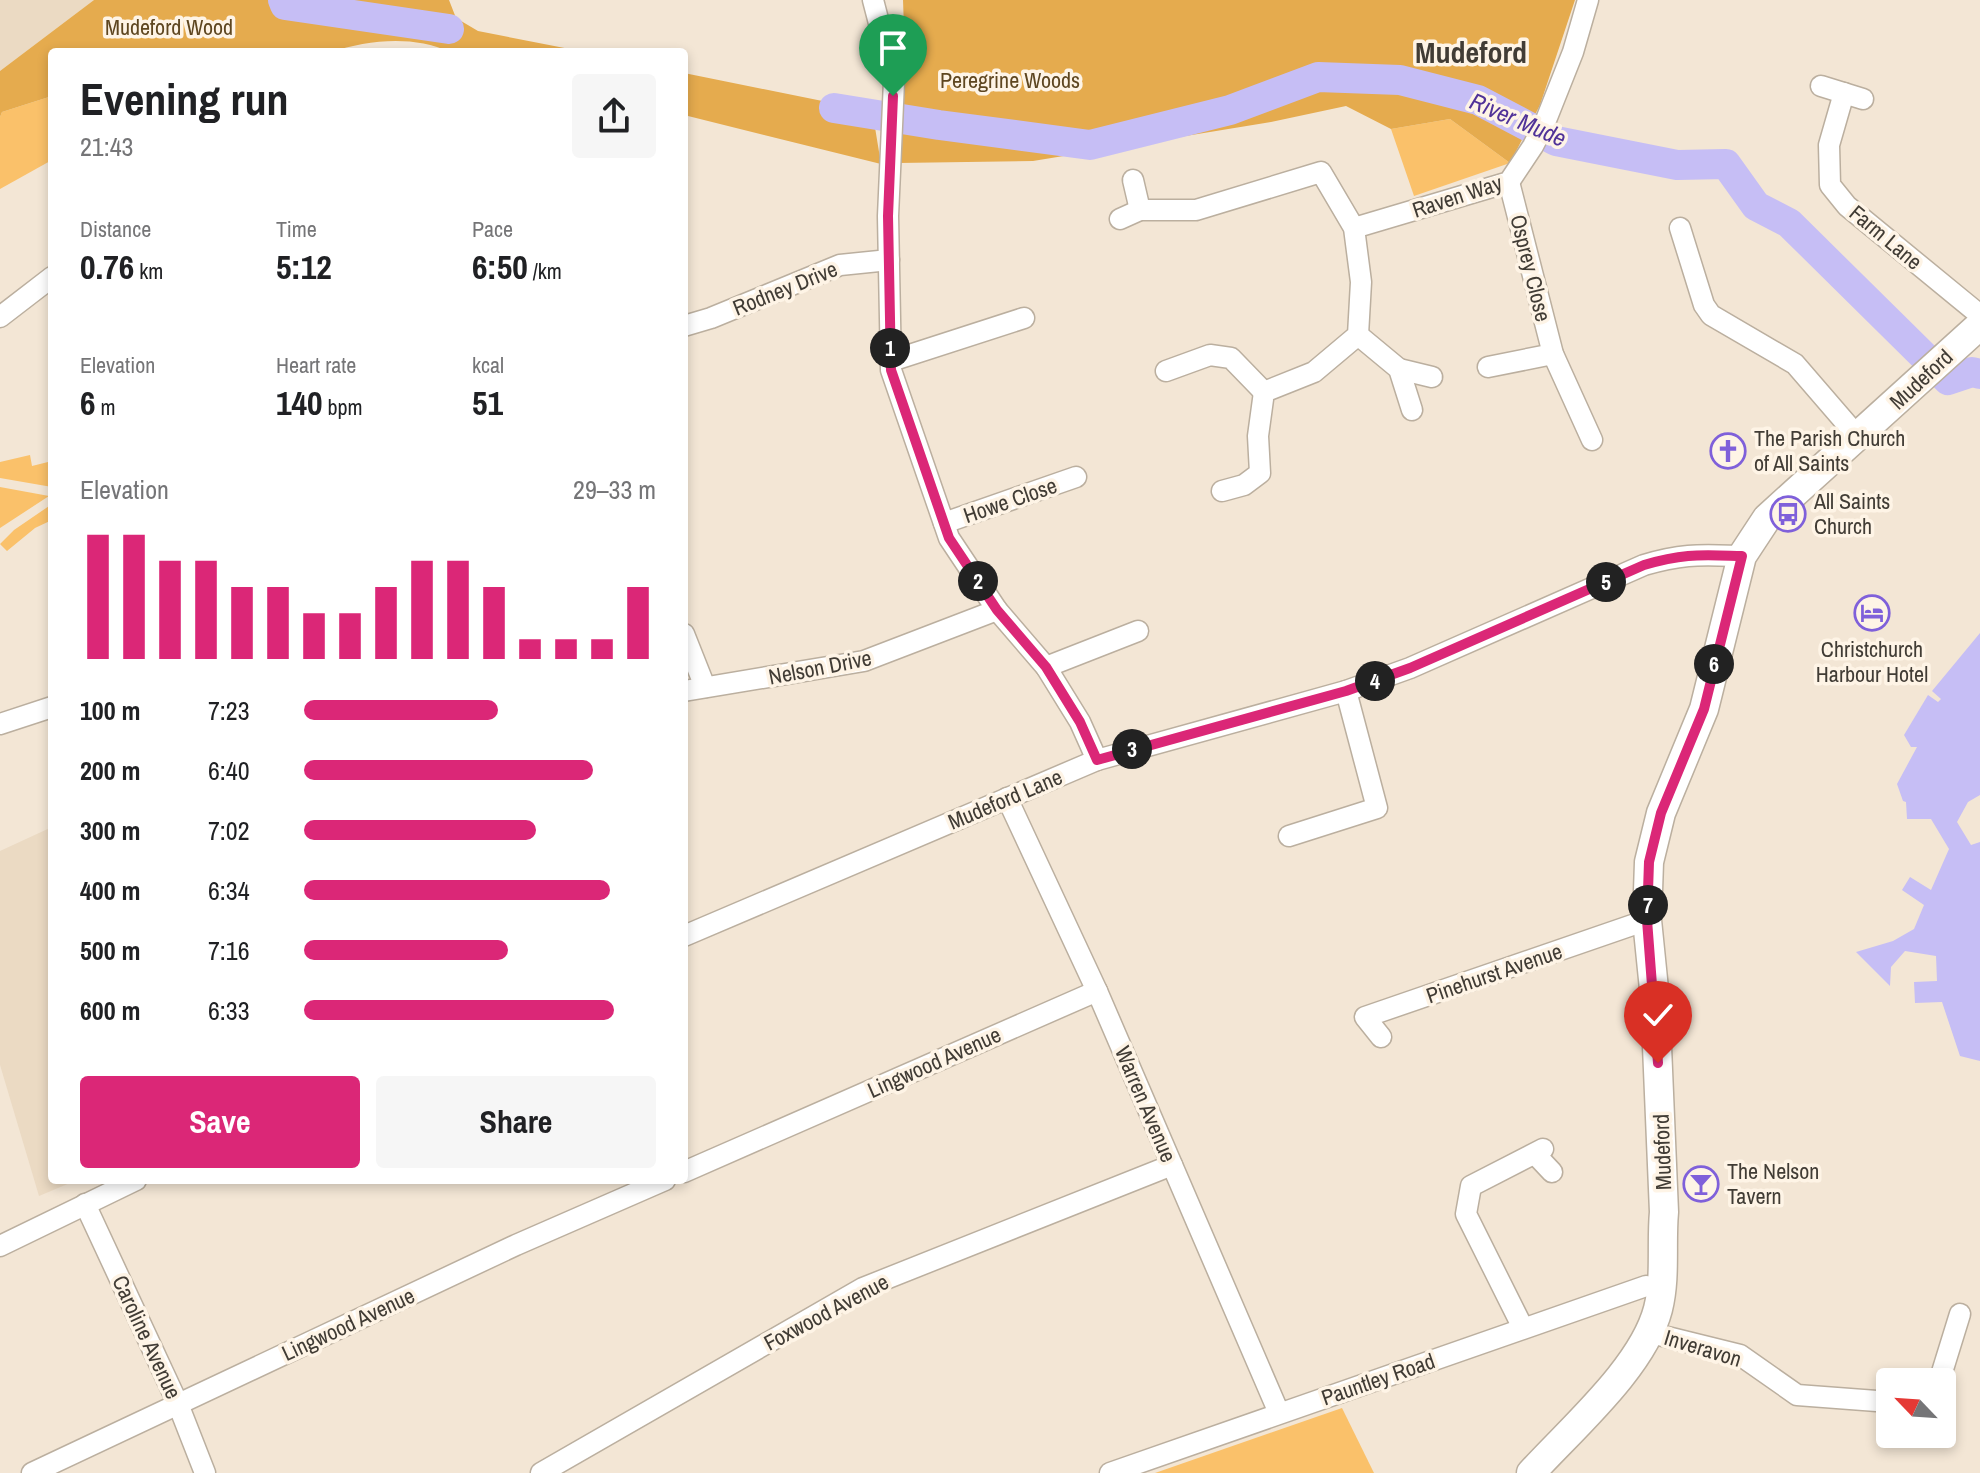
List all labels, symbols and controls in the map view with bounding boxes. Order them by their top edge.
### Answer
park label: Mudeford Wood [105,12,233,42]
pin [859,14.0,927,96]
icon: arrive [871,26,915,70]
district label: Mudeford [1415,32,1527,72]
park label: Peregrine Woods [940,65,1080,95]
text: Evening run [80,69,289,129]
button: share [572,74,656,158]
water label: River Mude [1465,84,1572,154]
text: 21:43 [80,129,133,164]
street label: Raven Way [1408,167,1506,225]
street label: Farm Lane [1843,198,1929,276]
street label: Osprey Close [1503,211,1559,325]
text: Distance [80,214,151,244]
text: Time [276,214,317,244]
text: Pace [472,214,513,244]
text: 0.76 [80,244,134,290]
text: 5:12 [276,244,332,290]
text: 6:50 [472,244,528,290]
street label: Rodney Drive [728,253,842,323]
text: km [134,256,163,286]
text: /km [528,256,562,286]
pin: 1 [870,328,910,368]
text: 1 [885,333,895,363]
street label: Mudeford [1883,342,1959,416]
text: Elevation [80,350,155,380]
text: Heart rate [276,350,356,380]
text: kcal [472,350,504,380]
text: 6 [80,380,96,426]
text: 140 [276,380,323,426]
text: 51 [472,380,503,426]
text: m [96,392,116,422]
text: bpm [323,392,363,422]
place label: The Parish Church of All Saints [1754,423,1905,478]
church icon: The Parish Church of All Saints [1709,432,1747,470]
street label: Howe Close [959,470,1061,530]
text: Elevation [80,472,169,507]
text: 29–33 m [573,472,656,507]
place label: All Saints Church [1813,486,1890,541]
bus stop icon: All Saints Church [1769,495,1807,533]
pin: 2 [958,561,998,601]
pin: 5 [1586,562,1626,602]
text: 2 [973,566,983,596]
text: 5 [1601,567,1611,597]
hotel icon: Christchurch Harbour Hotel [1853,594,1891,632]
place label: Christchurch Harbour Hotel [1816,634,1928,689]
street label: Nelson Drive [766,642,874,692]
pin: 6 [1694,644,1734,684]
text: 6 [1709,649,1719,679]
pin: 4 [1355,661,1395,701]
text: 4 [1370,666,1380,696]
text: 100 m [80,693,140,728]
text: 7:23 [208,693,250,728]
pin: 3 [1112,729,1152,769]
text: 3 [1127,734,1137,764]
text: 200 m [80,753,140,788]
text: 6:40 [208,753,250,788]
street label: Mudeford Lane [943,761,1067,837]
text: 300 m [80,813,140,848]
text: 7:02 [208,813,250,848]
text: 400 m [80,873,140,908]
text: 6:34 [208,873,250,908]
pin: 7 [1628,885,1668,925]
text: 7 [1643,890,1653,920]
text: 500 m [80,933,140,968]
text: 7:16 [208,933,250,968]
street label: Pinehurst Avenue [1422,936,1566,1010]
pin [1624,981,1692,1063]
text: 600 m [80,993,140,1028]
text: 6:33 [208,993,250,1028]
icon: check [1636,993,1680,1037]
street label: Lingwood Avenue [863,1019,1005,1105]
street label: Warren Avenue [1108,1041,1184,1167]
button: Save [80,1076,360,1168]
button: Share [376,1076,656,1168]
street label: Mudeford [1646,1113,1678,1191]
place label: The Nelson Tavern [1727,1156,1819,1211]
bar icon: The Nelson Tavern [1682,1165,1720,1203]
street label: Foxwood Avenue [758,1267,894,1357]
street label: Caroline Avenue [105,1270,189,1404]
street label: Lingwood Avenue [277,1280,419,1368]
street label: Inveravon [1661,1322,1745,1374]
street label: Pauntley Road [1317,1346,1439,1412]
north arrow [1876,1368,1956,1448]
map controls [1876,1368,1956,1448]

